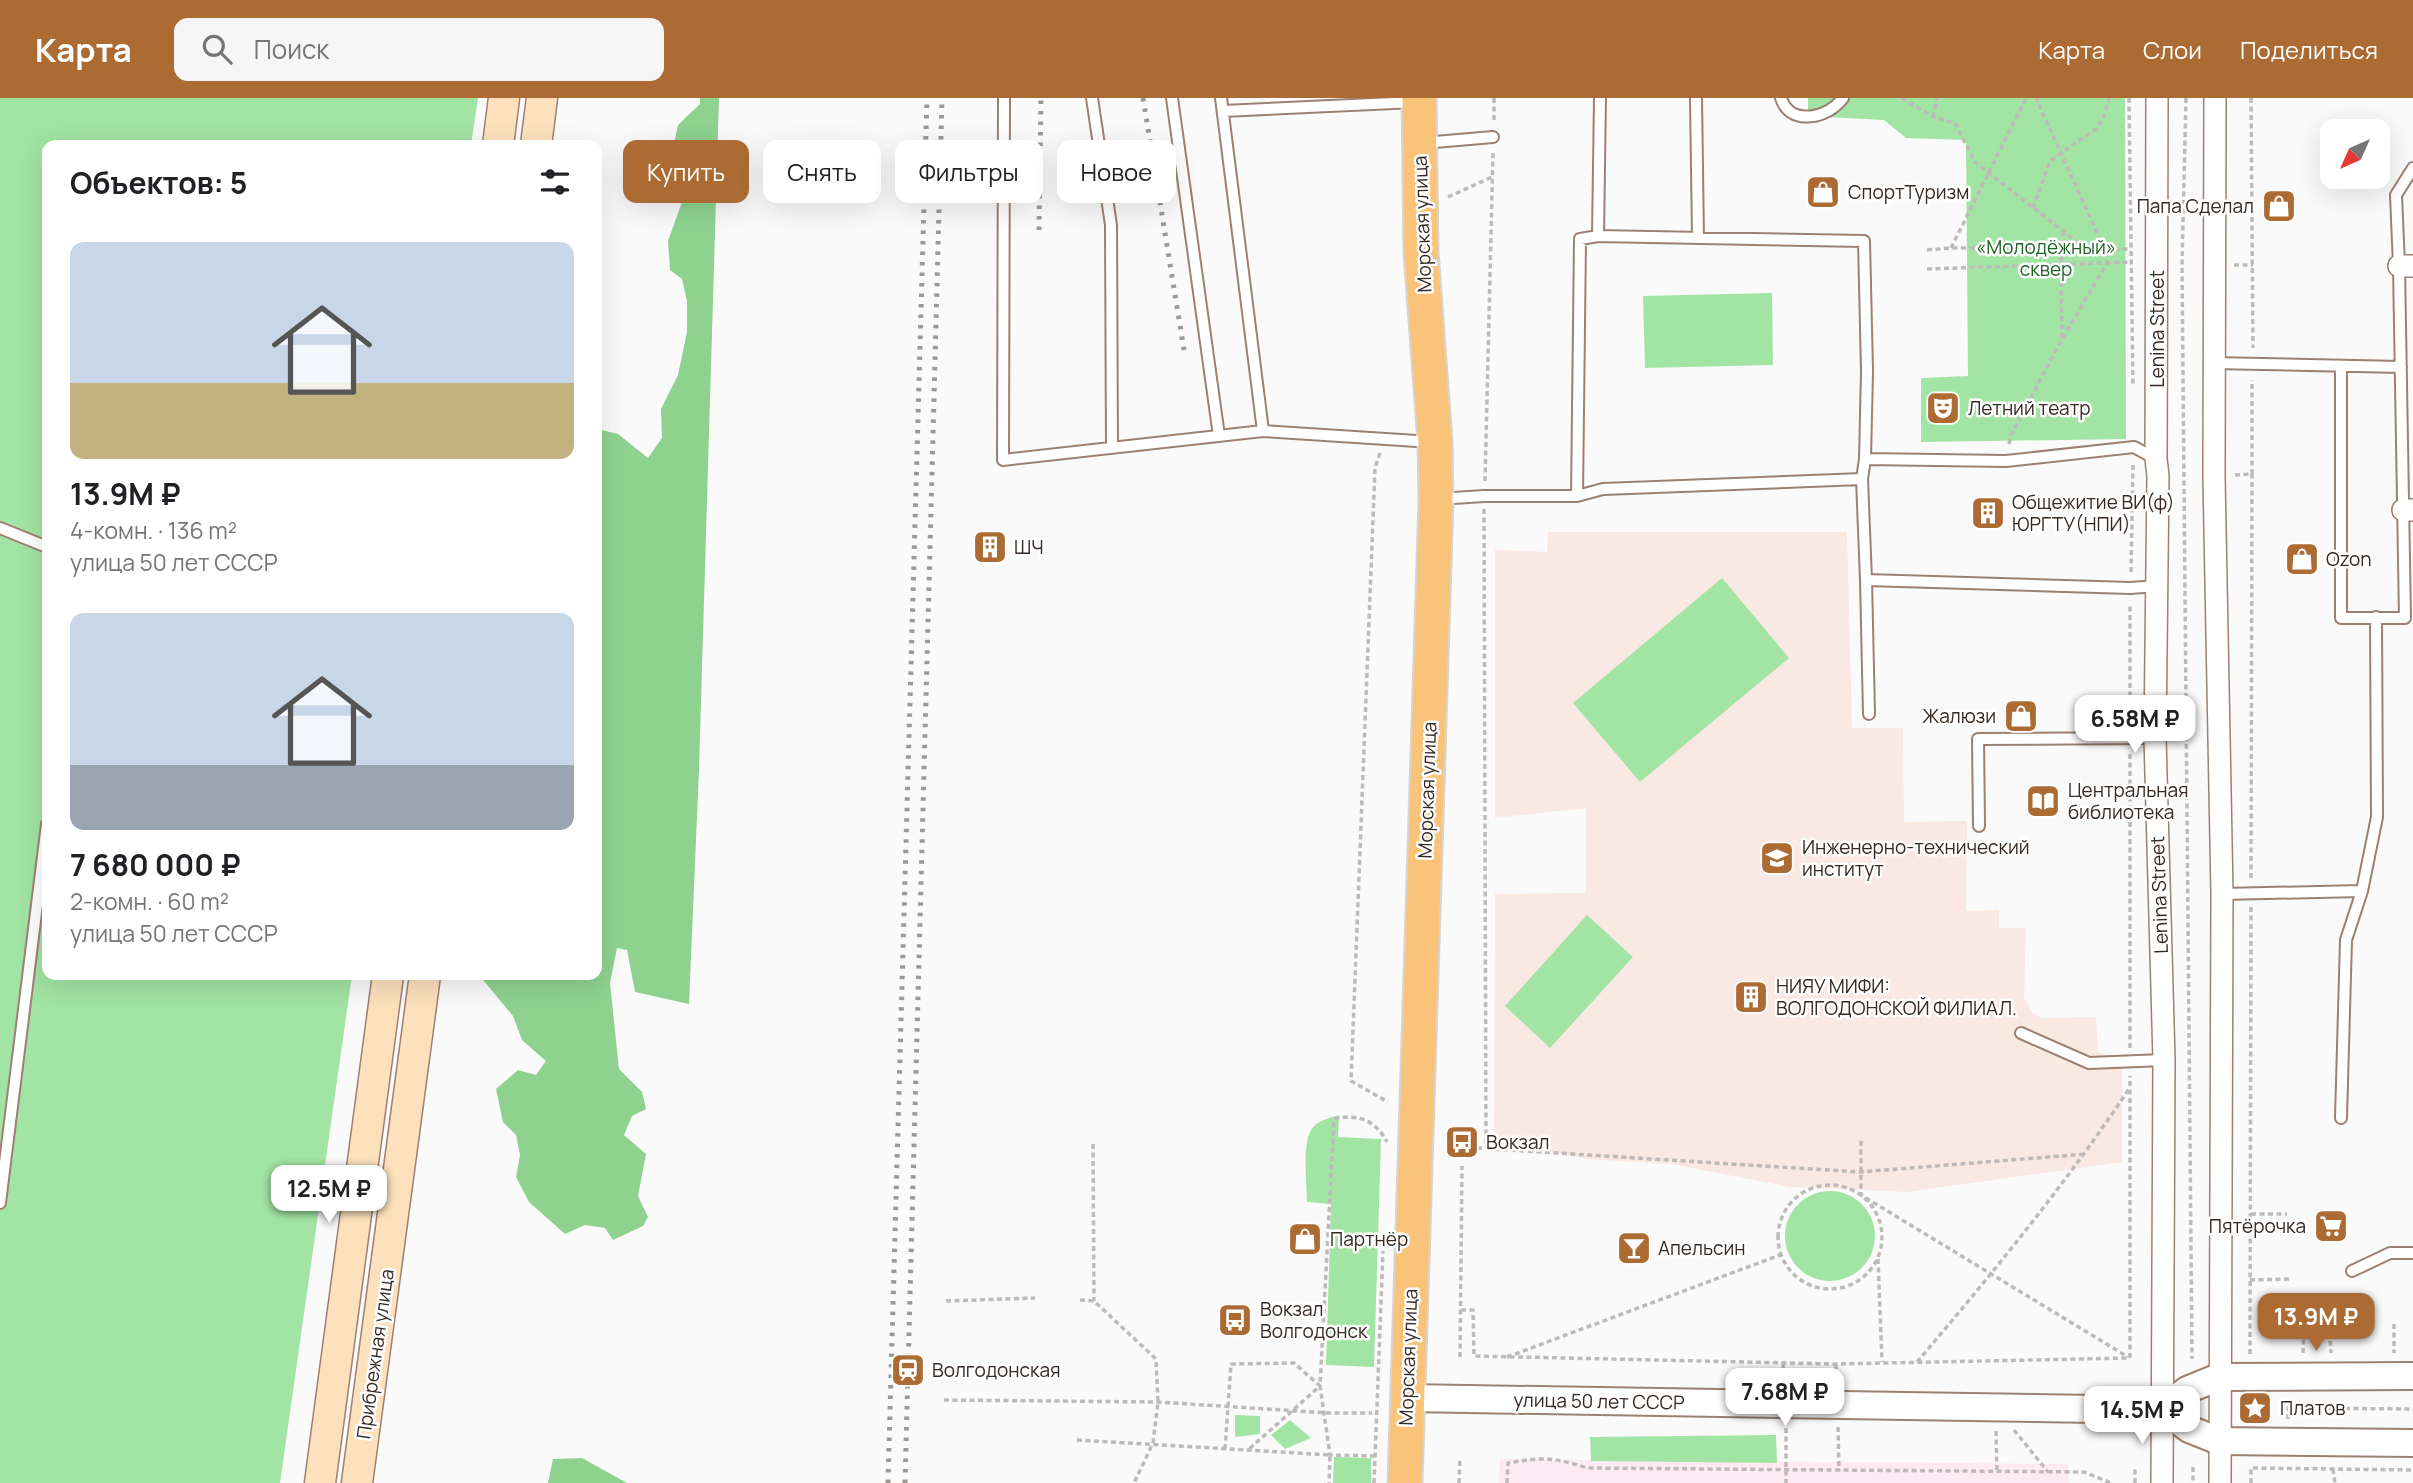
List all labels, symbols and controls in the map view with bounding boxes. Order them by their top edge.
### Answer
search box [174,18,664,81]
text: Карта [35,27,132,72]
icon: search [198,30,236,68]
text: Поиск [254,31,329,67]
text: Карта [2038,33,2105,66]
text: Слои [2143,33,2202,66]
text: Поделиться [2240,33,2378,66]
north arrow [2320,119,2390,189]
map controls [2320,119,2390,189]
chip: Купить [623,140,749,203]
chip: Снять [763,140,881,203]
chip: Фильтры [895,140,1043,203]
chip: Новое [1057,140,1176,203]
street label: Морская улица [1407,155,1437,293]
text: Объектов: 5 [70,162,247,203]
icon: filters [536,163,574,201]
shop icon: СпортТуризм [1804,173,1842,211]
place label: СпортТуризм [1848,179,1969,205]
shop icon: Папа Сделал [2260,187,2298,225]
place label: Папа Сделал [2137,193,2254,219]
park label: «Молодёжный» сквер [1976,234,2116,282]
street label: Lenina Street [2144,270,2170,388]
icon: home [259,287,385,413]
theatre icon: Летний театр [1924,389,1962,427]
place label: Летний театр [1968,395,2091,421]
text: 13.9M ₽ [70,473,181,514]
place label: Общежитие ВИ(ф) ЮРГТУ(НПИ) [2012,489,2175,537]
building icon: Общежитие ВИ(ф) ЮРГТУ(НПИ) [1969,494,2007,532]
text: 4-комн. · 136 m² [70,514,237,546]
building icon: ШЧ [971,528,1009,566]
place label: ШЧ [1014,534,1044,560]
shop icon: Ozon [2283,540,2321,578]
text: улица 50 лет СССР [70,546,278,578]
place label: Ozon [2326,546,2372,572]
icon: home [259,658,385,784]
pin: 6.58M ₽ [2070,696,2200,755]
shop icon: Жалюзи [2002,697,2040,735]
text: 6.58M ₽ [2091,702,2179,734]
place label: Жалюзи [1922,703,1996,729]
street label: Морская улица [1412,721,1442,859]
place label: Центральная библиотека [2068,777,2188,825]
library icon: Центральная библиотека [2024,782,2062,820]
place label: Инженерно-технический институт [1802,834,2030,882]
street label: Lenina Street [2144,836,2174,954]
school or university icon: Инженерно-технический институт [1758,839,1796,877]
text: 7 680 000 ₽ [70,844,241,885]
text: 2-комн. · 60 m² [70,885,229,917]
text: улица 50 лет СССР [70,917,278,949]
place label: НИЯУ МИФИ: ВОЛГОДОНСКОЙ ФИЛИАЛ. [1776,973,2017,1021]
building icon: НИЯУ МИФИ: ВОЛГОДОНСКОЙ ФИЛИАЛ. [1732,978,1770,1016]
bus stop icon: Вокзал [1443,1123,1481,1161]
place label: Вокзал [1486,1129,1549,1155]
pin: 12.5M ₽ [264,1166,394,1225]
text: 12.5M ₽ [287,1172,371,1204]
supermarket icon: Пятёрочка [2312,1207,2350,1245]
place label: Пятёрочка [2209,1213,2306,1239]
shop icon: Партнёр [1286,1220,1324,1258]
place label: Партнёр [1330,1226,1408,1252]
bar icon: Апельсин [1615,1229,1653,1267]
place label: Апельсин [1658,1235,1746,1261]
street label: Прибрежная улица [350,1267,400,1441]
street label: Морская улица [1393,1288,1423,1426]
pin: 13.9M ₽ [2251,1294,2381,1353]
place label: Вокзал Волгодонск [1260,1296,1368,1344]
text: 13.9M ₽ [2274,1300,2358,1332]
bus stop icon: Вокзал Волгодонск [1216,1301,1254,1339]
station icon: Волгодонская [889,1351,927,1389]
place label: Волгодонская [932,1357,1061,1383]
pin: 7.68M ₽ [1720,1368,1850,1428]
text: 7.68M ₽ [1741,1375,1829,1407]
pin: 14.5M ₽ [2077,1386,2207,1446]
street label: улица 50 лет СССР [1513,1387,1685,1415]
place icon: Платов [2236,1389,2274,1427]
text: 14.5M ₽ [2100,1393,2184,1425]
place label: Платов [2280,1395,2345,1421]

